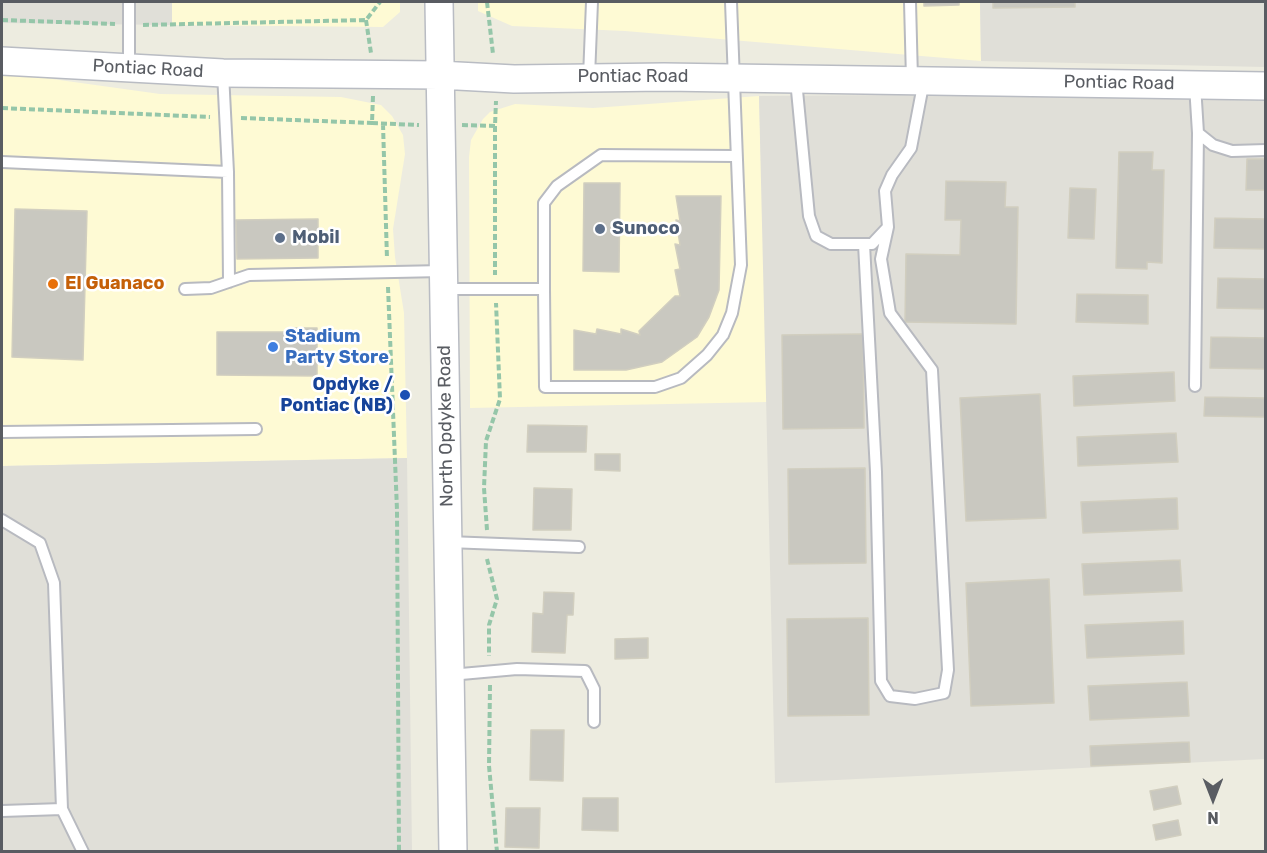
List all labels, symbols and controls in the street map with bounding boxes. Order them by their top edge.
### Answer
street label: Pontiac Road [92,55,204,83]
street label: Pontiac Road [578,66,688,88]
street label: Pontiac Road [1063,71,1175,95]
place label: Sunoco [612,218,680,240]
marker: Sunoco [593,222,607,236]
place label: Mobil [292,227,340,249]
marker: Mobil [273,231,287,245]
place label: El Guanaco [65,273,164,295]
marker: El Guanaco [46,277,60,291]
place label: Stadium Party Store [285,326,389,368]
marker: Stadium Party Store [266,340,280,354]
street label: North Opdyke Road [434,345,458,507]
place label: Opdyke / Pontiac (NB) [280,374,393,416]
marker: Opdyke / Pontiac (NB) [398,388,412,402]
north arrow [1183,769,1243,829]
text: N [1207,808,1219,827]

